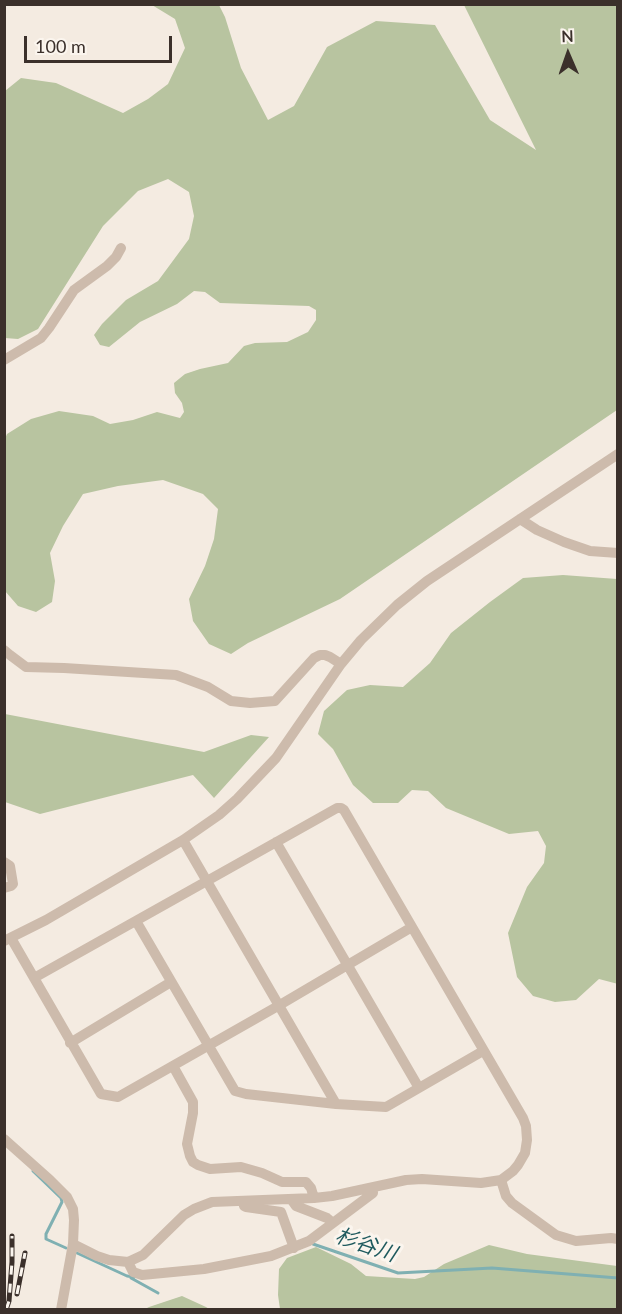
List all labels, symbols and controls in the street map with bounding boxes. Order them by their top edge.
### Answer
scale bar [27,24,176,62]
north arrow [538,24,598,84]
text: N [561,26,574,45]
text: 100 m [35,35,86,57]
water label: 杉谷川 [332,1223,400,1267]

